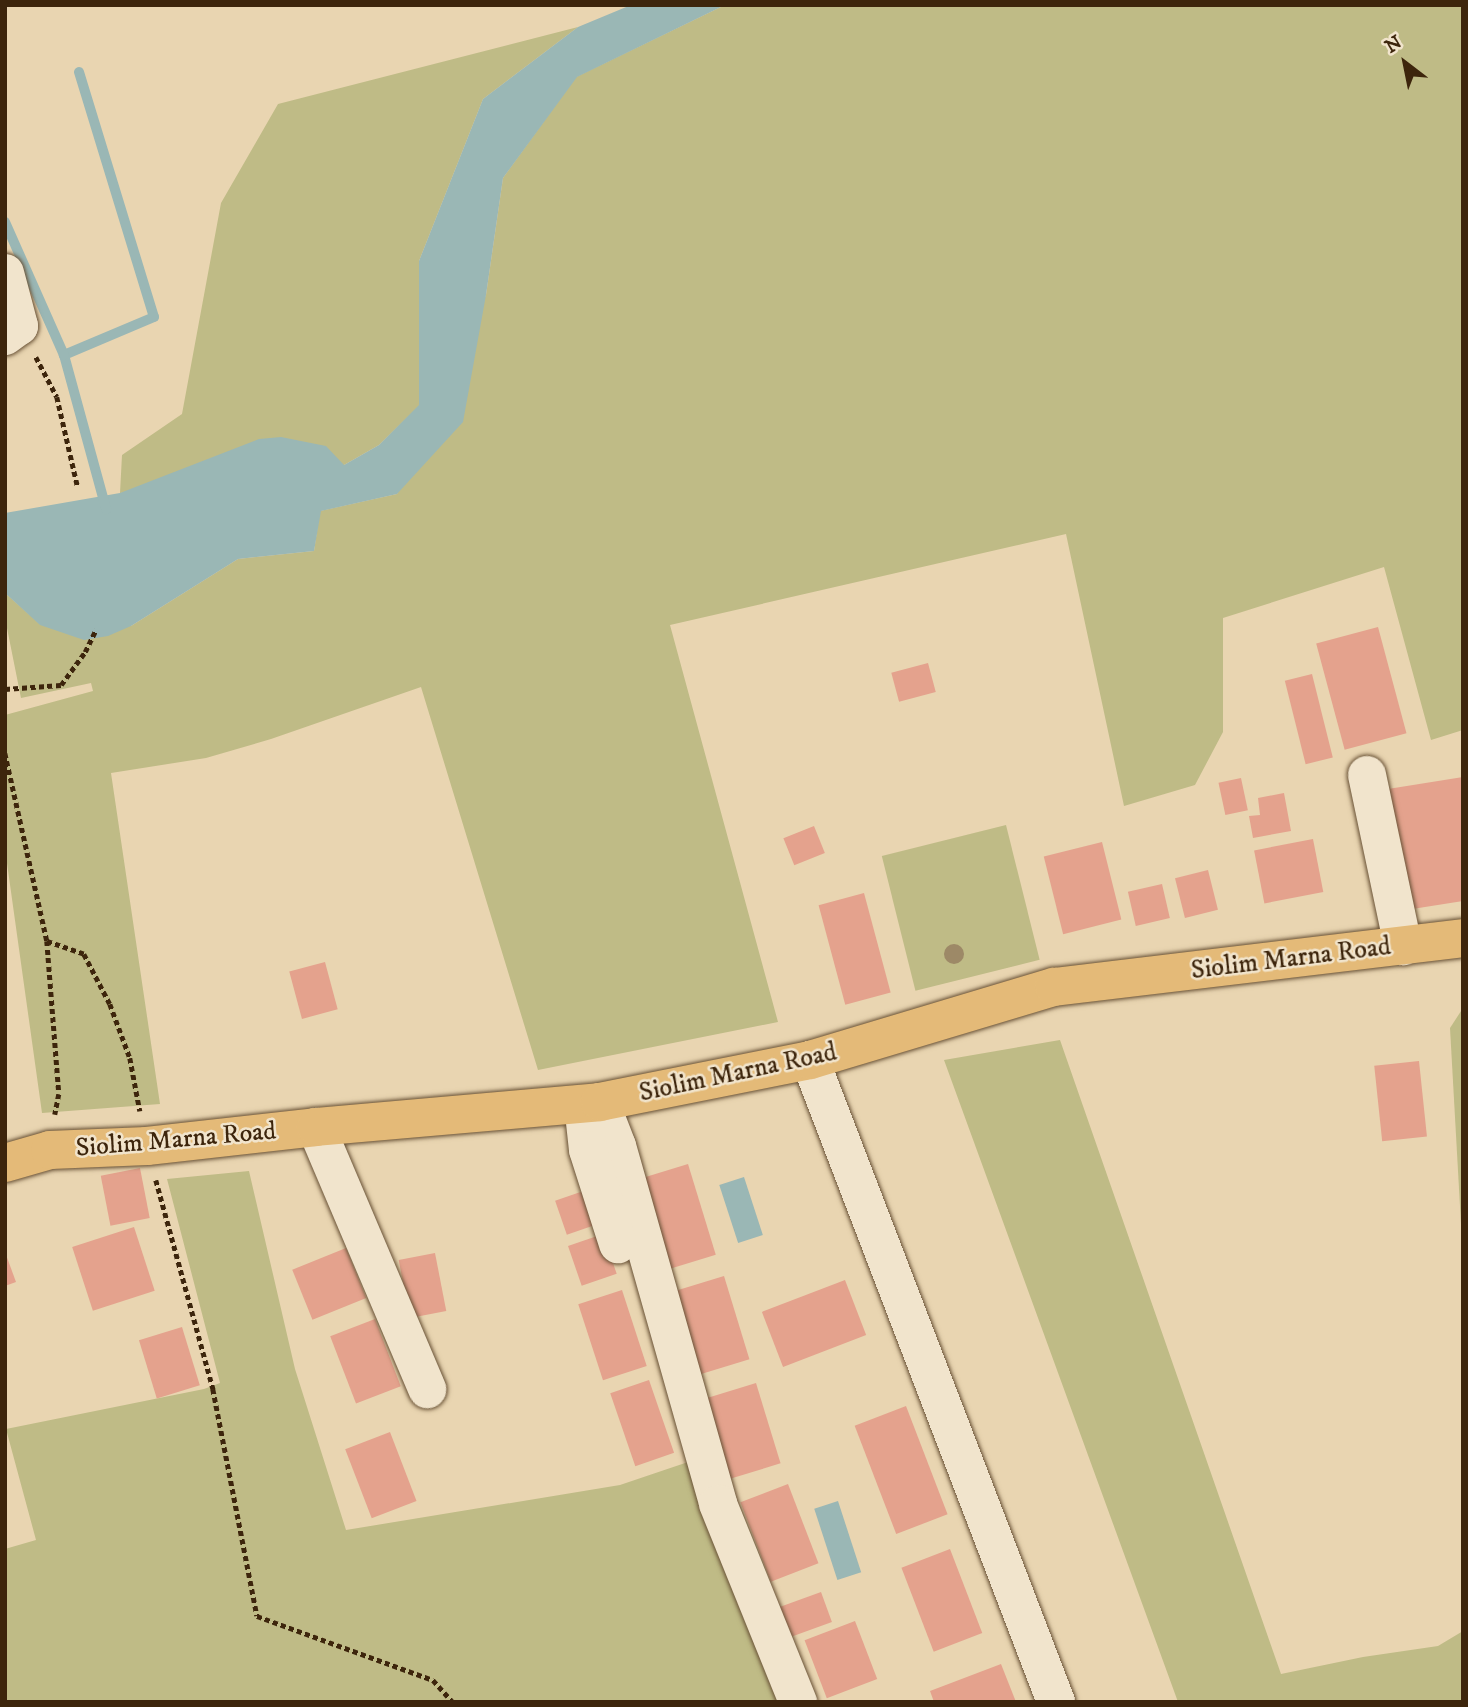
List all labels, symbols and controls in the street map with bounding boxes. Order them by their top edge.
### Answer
north arrow [1370,28,1440,98]
text: N [1381,31,1406,59]
street label: Siolim Marna Road [1189,931,1393,987]
street label: Siolim Marna Road [636,1037,840,1109]
street label: Siolim Marna Road [75,1116,277,1164]

